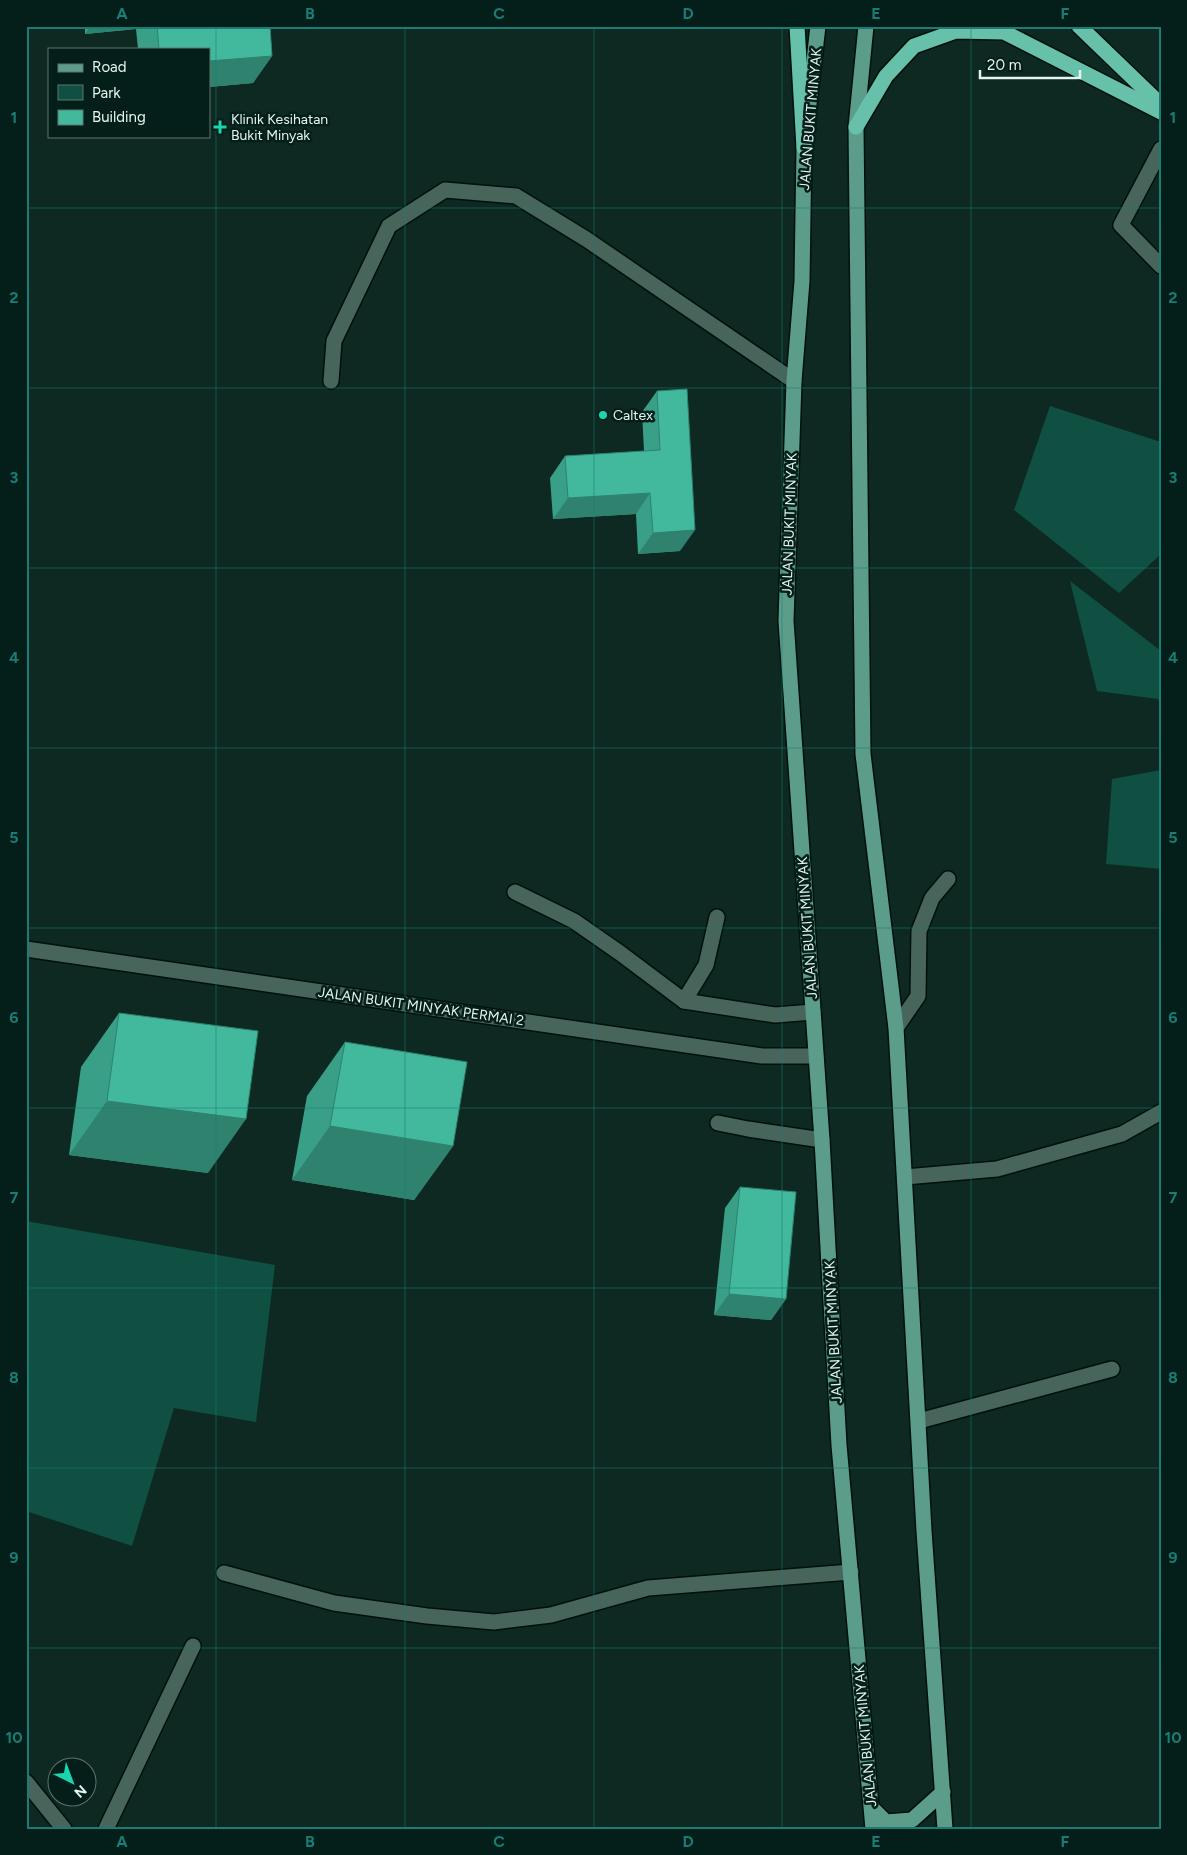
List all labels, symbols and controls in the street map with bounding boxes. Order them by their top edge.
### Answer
text: A [116,4,128,23]
text: B [305,4,315,23]
text: C [493,4,505,23]
text: D [682,4,694,23]
text: E [871,4,881,23]
text: F [1061,4,1070,23]
street label: JALAN BUKIT MINYAK [796,47,825,191]
legend [48,48,210,138]
scale bar [980,48,1080,80]
text: 20 m [987,56,1021,74]
text: Road [92,58,127,76]
text: Park [92,84,121,102]
text: 1 [11,108,17,127]
text: Building [92,108,146,126]
text: 1 [1170,108,1176,127]
place label: Klinik Kesihatan Bukit Minyak [231,111,328,144]
marker: Klinik Kesihatan Bukit Minyak [213,120,227,134]
text: 2 [9,288,19,307]
text: 2 [1168,288,1178,307]
place label: Caltex [613,407,653,424]
marker: Caltex [597,409,609,421]
street label: JALAN BUKIT MINYAK [779,452,800,596]
text: 3 [10,468,19,487]
text: 3 [1169,468,1178,487]
text: 4 [9,648,19,667]
text: 4 [1168,648,1178,667]
text: 5 [9,828,19,847]
text: 5 [1168,828,1178,847]
street label: JALAN BUKIT MINYAK [794,856,821,1000]
street label: JALAN BUKIT MINYAK PERMAI 2 [317,984,525,1029]
text: 6 [9,1008,19,1027]
text: 6 [1168,1008,1178,1027]
text: 7 [10,1188,19,1207]
text: 7 [1169,1188,1178,1207]
street label: JALAN BUKIT MINYAK [821,1260,846,1404]
text: 8 [9,1368,19,1387]
text: 8 [1168,1368,1178,1387]
text: 9 [9,1548,19,1567]
text: 9 [1168,1548,1178,1567]
street label: JALAN BUKIT MINYAK [851,1664,880,1808]
text: 10 [5,1728,23,1747]
text: 10 [1164,1728,1182,1747]
north arrow [48,1758,98,1808]
text: N [71,1781,90,1801]
text: A [116,1832,128,1851]
text: B [305,1832,315,1851]
text: C [493,1832,505,1851]
text: D [682,1832,694,1851]
text: E [871,1832,881,1851]
text: F [1061,1832,1070,1851]

